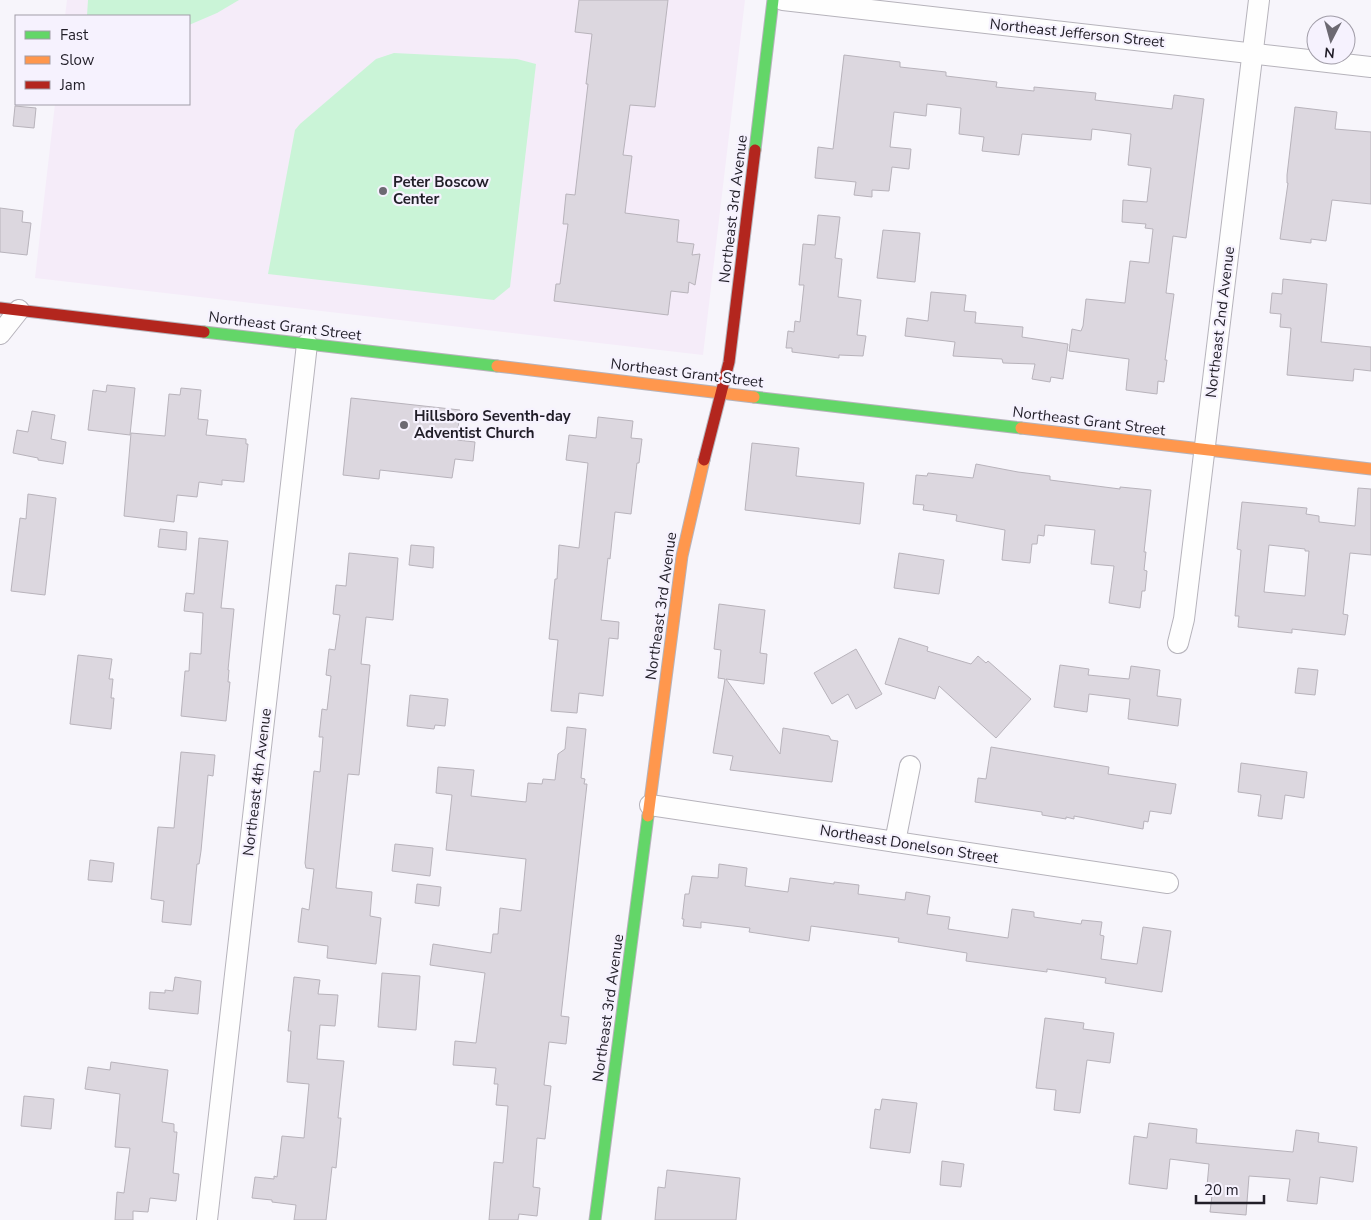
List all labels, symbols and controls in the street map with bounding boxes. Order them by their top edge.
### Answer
street label: Northeast Jefferson Street [989,14,1166,52]
legend [15,15,190,105]
north arrow [1306,15,1356,65]
text: Fast [60,25,89,45]
text: N [1323,42,1336,62]
text: Slow [60,50,95,70]
text: Jam [59,75,86,95]
street label: Northeast 3rd Avenue [714,134,752,284]
place label: Peter Boscow Center [393,172,489,209]
marker: Peter Boscow Center [377,185,389,197]
street label: Northeast 2nd Avenue [1201,245,1239,399]
street label: Northeast Grant Street [207,307,363,345]
street label: Northeast Grant Street [609,354,765,392]
street label: Northeast Grant Street [1011,402,1167,440]
place label: Hillsboro Seventh-day Adventist Church [414,406,571,443]
marker: Hillsboro Seventh-day Adventist Church [398,419,410,431]
street label: Northeast 3rd Avenue [641,531,681,681]
street label: Northeast 4th Avenue [238,707,276,857]
street label: Northeast Donelson Street [818,820,1000,868]
street label: Northeast 3rd Avenue [588,933,628,1083]
scale bar [1196,1172,1264,1204]
text: 20 m [1204,1180,1239,1200]

